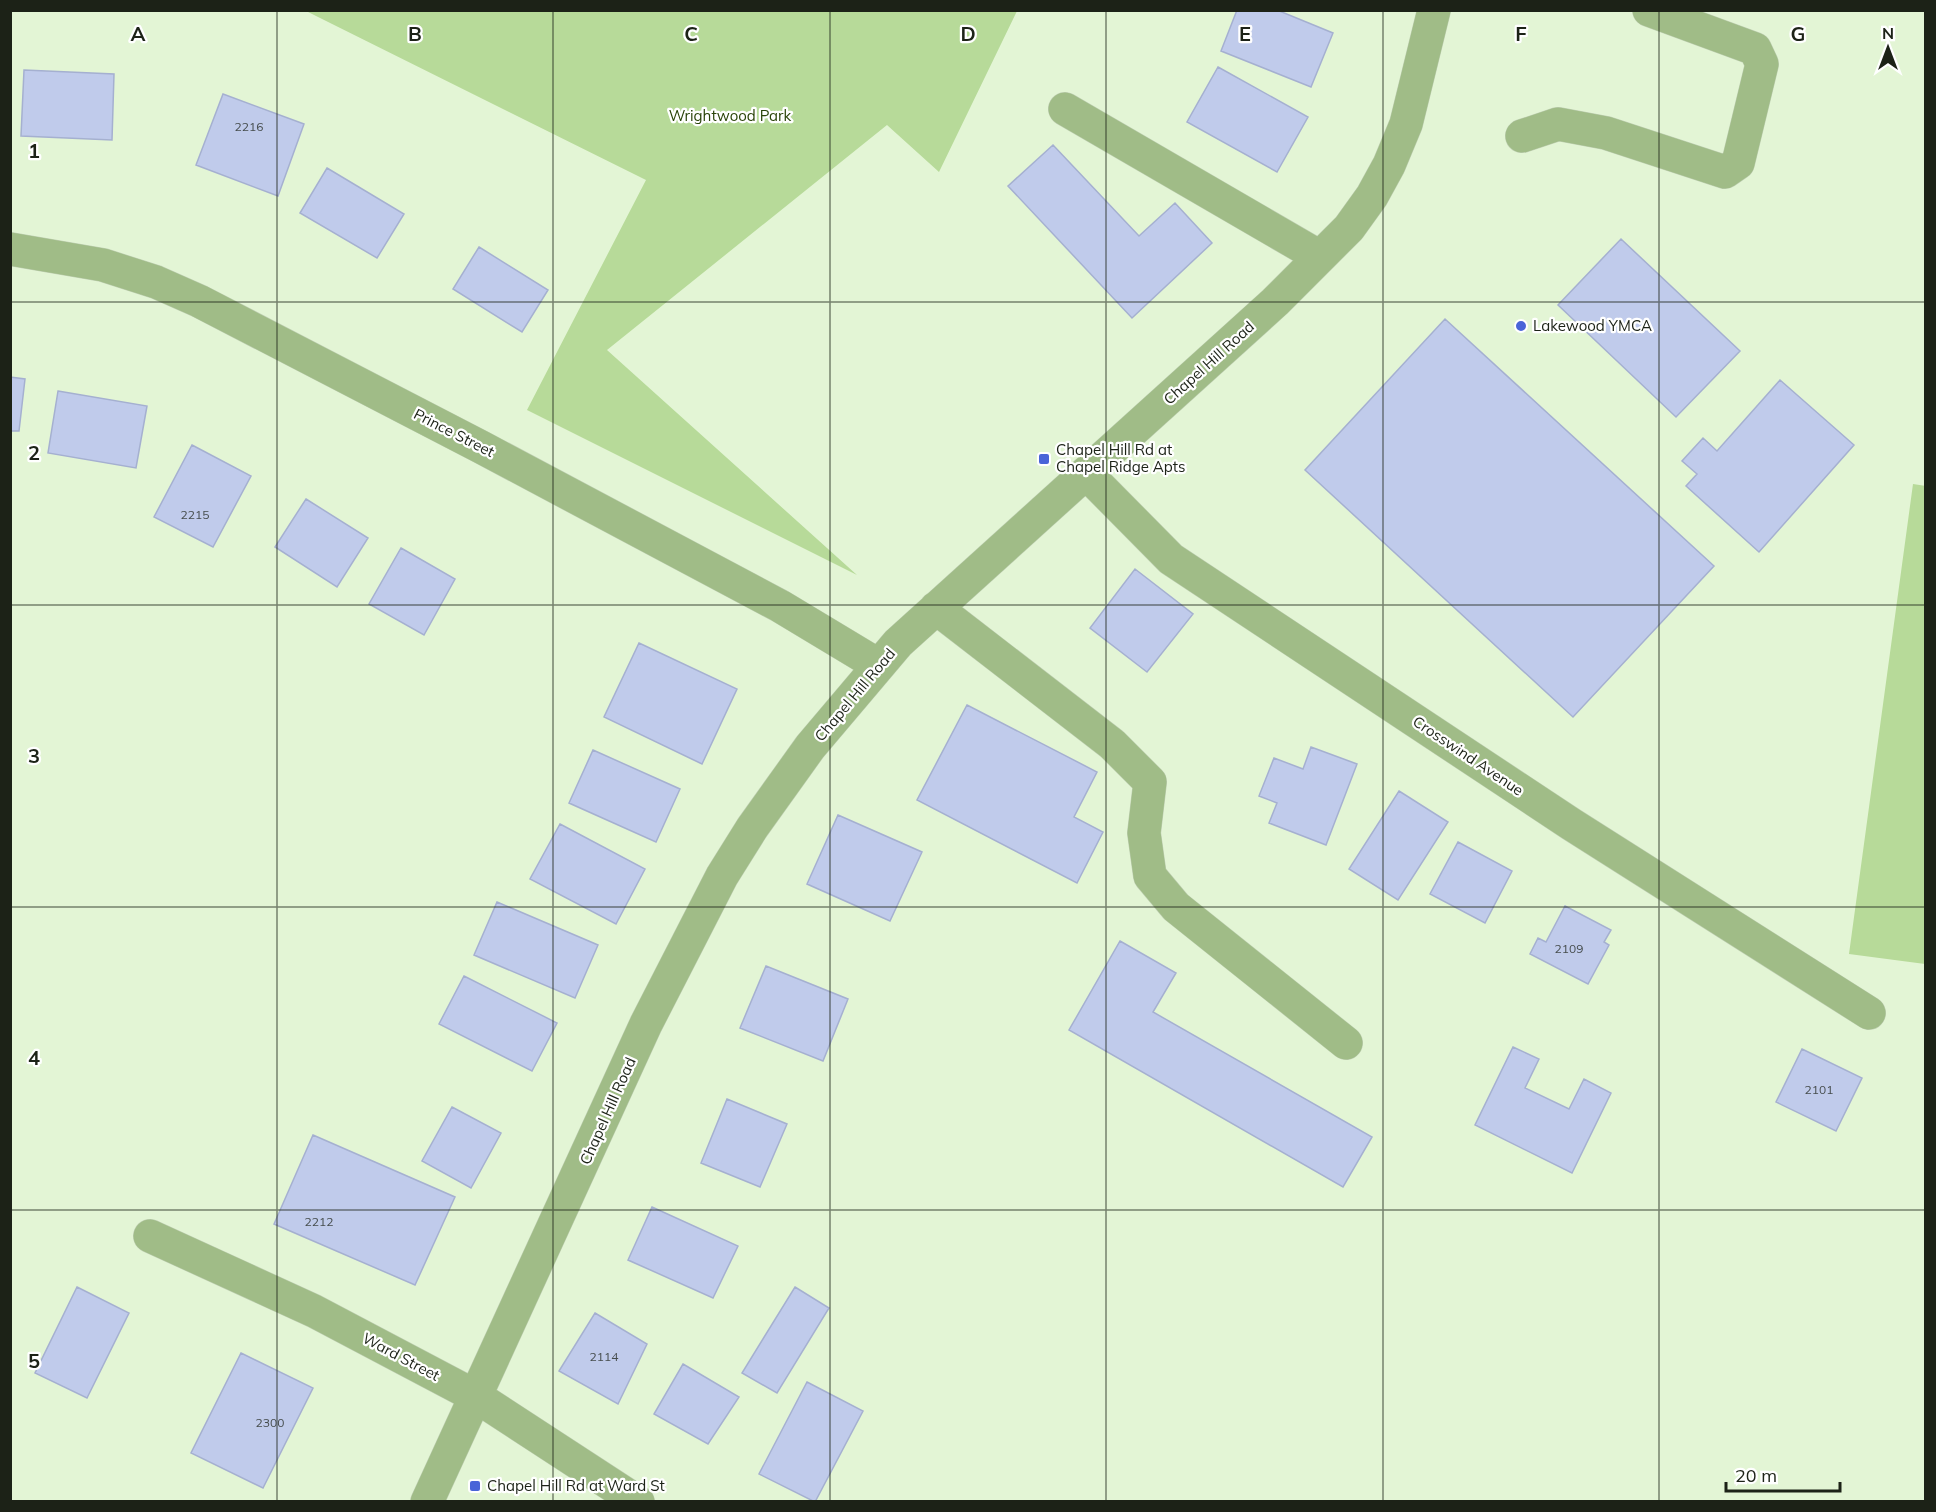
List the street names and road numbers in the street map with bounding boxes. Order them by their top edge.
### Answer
street label: Chapel Hill Road [1159,317,1258,408]
street label: Prince Street [411,404,498,461]
street label: Chapel Hill Road [810,644,899,745]
street label: Crosswind Avenue [1409,712,1527,800]
street label: Chapel Hill Road [575,1054,640,1167]
street label: Ward Street [359,1328,443,1385]

